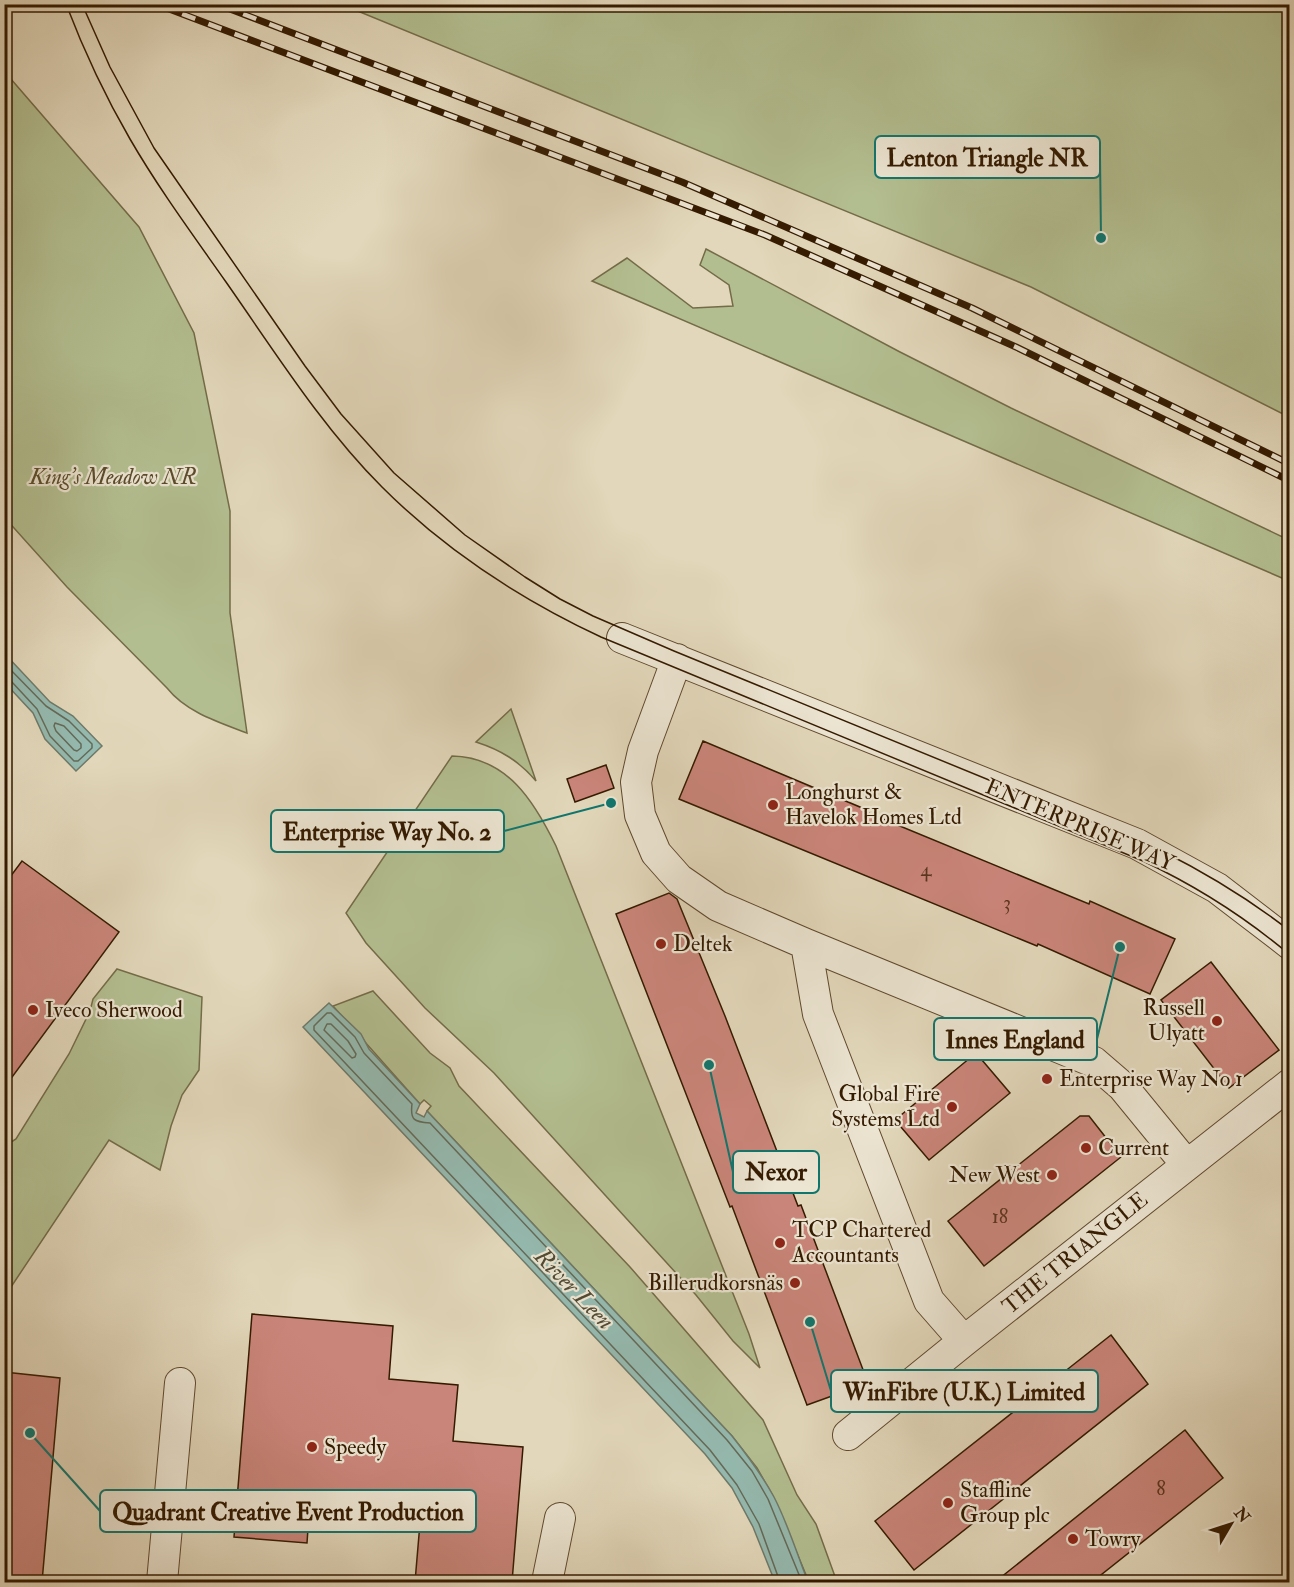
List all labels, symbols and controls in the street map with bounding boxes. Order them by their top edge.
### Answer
callout: Lenton Triangle NR [875,136,1100,178]
text: Lenton Triangle NR [887,143,1089,174]
park label: King's Meadow NR [28,463,197,491]
street label: ENTERPRISE WAY [981,772,1180,878]
place label: Longhurst & Havelok Homes Ltd [785,778,962,831]
marker: Longhurst & Havelok Homes Ltd [766,798,780,812]
callout: Enterprise Way No. 2 [271,810,504,852]
text: Enterprise Way No. 2 [283,817,491,848]
house number: 4 [921,857,933,882]
house number: 3 [1003,890,1011,915]
place label: Deltek [673,930,733,958]
marker: Deltek [654,937,668,951]
place label: Russell Ulyatt [1143,994,1205,1047]
place label: Iveco Sherwood [45,996,183,1024]
marker: Iveco Sherwood [26,1003,40,1017]
marker: Russell Ulyatt [1210,1014,1224,1028]
callout: Innes England [934,1018,1097,1060]
text: Innes England [945,1025,1085,1056]
place label: Enterprise Way No 1 [1059,1065,1243,1094]
marker: Enterprise Way No 1 [1040,1072,1054,1086]
place label: Global Fire Systems Ltd [831,1080,940,1133]
marker: Global Fire Systems Ltd [945,1100,959,1114]
place label: Current [1098,1134,1169,1162]
marker: Current [1079,1141,1093,1155]
callout: Nexor [733,1151,819,1193]
text: Nexor [744,1157,808,1188]
place label: New West [949,1161,1040,1189]
marker: New West [1045,1168,1059,1182]
street label: THE TRIANGLE [996,1186,1154,1320]
house number: 18 [992,1204,1008,1229]
place label: TCP Chartered Accountants [791,1216,931,1269]
marker: TCP Chartered Accountants [773,1236,787,1250]
water label: River Leen [527,1241,621,1336]
place label: Billerudkorsnäs [648,1269,783,1297]
marker: Billerudkorsnäs [788,1276,802,1290]
callout: WinFibre (U.K.) Limited [831,1370,1098,1412]
text: WinFibre (U.K.) Limited [842,1377,1085,1408]
place label: Speedy [324,1433,387,1462]
marker: Speedy [305,1440,319,1454]
place label: Staffline Group plc [960,1476,1050,1530]
house number: 8 [1156,1476,1166,1501]
callout: Quadrant Creative Event Production [100,1490,476,1532]
north arrow [1201,1494,1261,1554]
marker: Staffline Group plc [941,1496,955,1510]
text: Quadrant Creative Event Production [112,1497,465,1528]
text: N [1229,1503,1255,1528]
place label: Towry [1085,1525,1141,1553]
marker: Towry [1066,1532,1080,1546]

